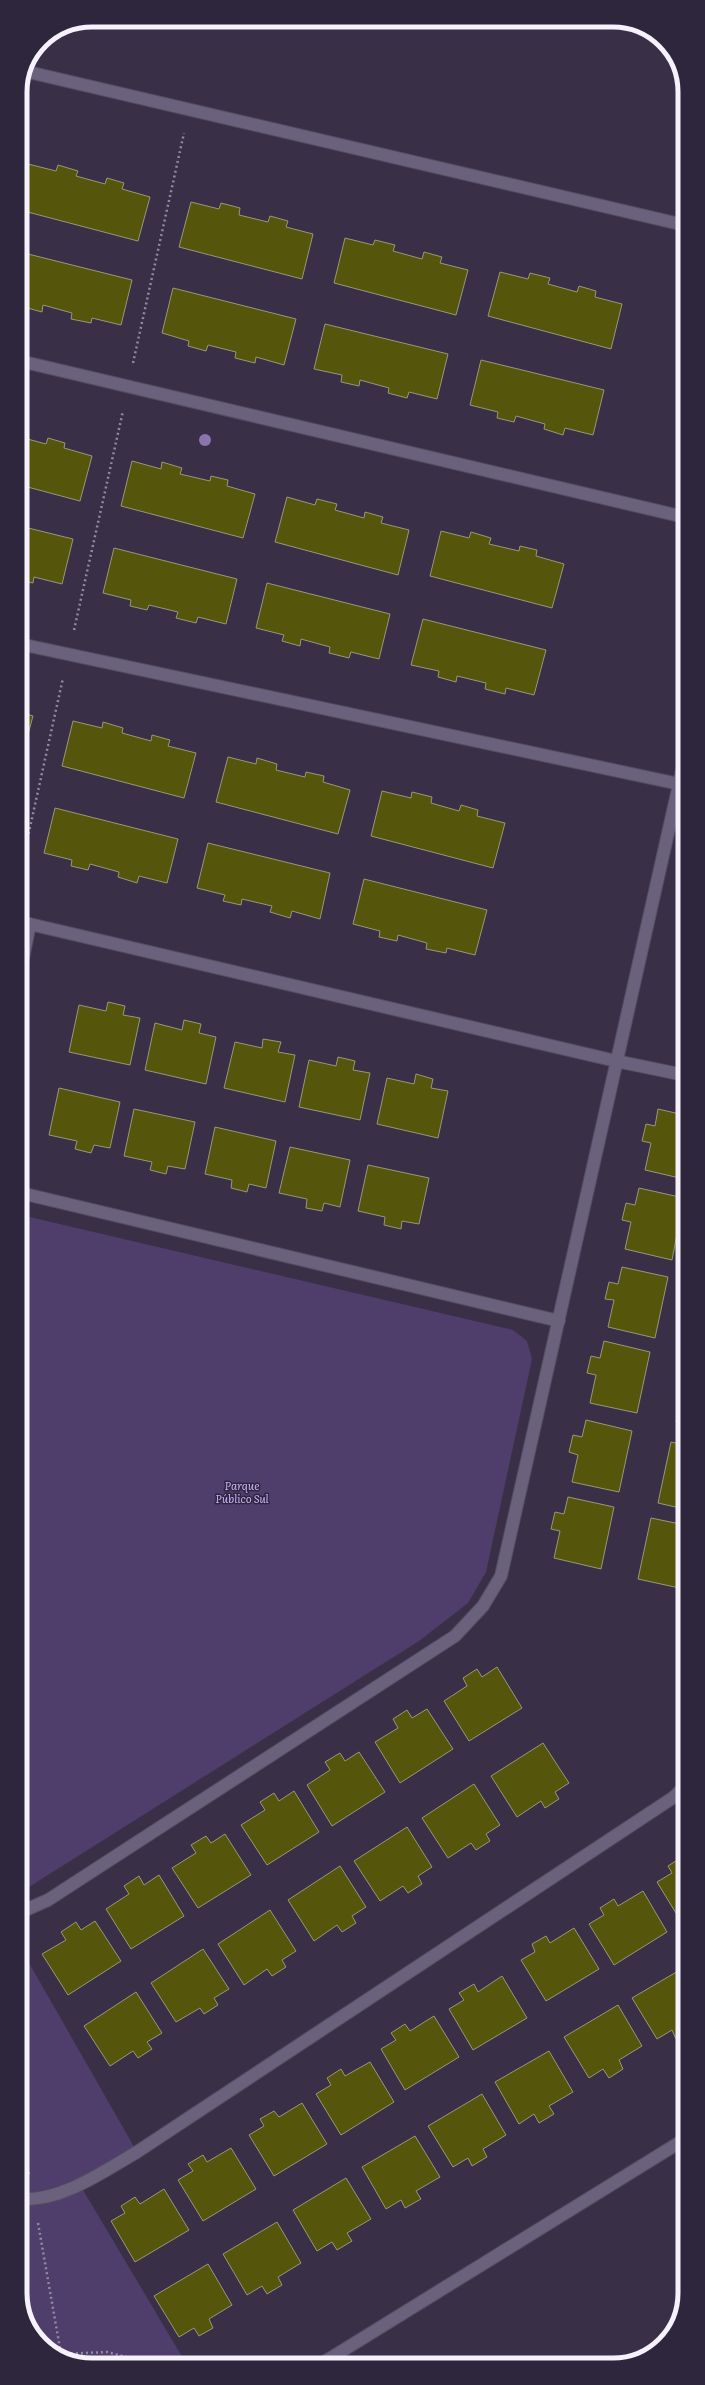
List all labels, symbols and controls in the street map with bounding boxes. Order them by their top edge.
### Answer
park label: Parque Público Sul [215,1477,270,1506]

